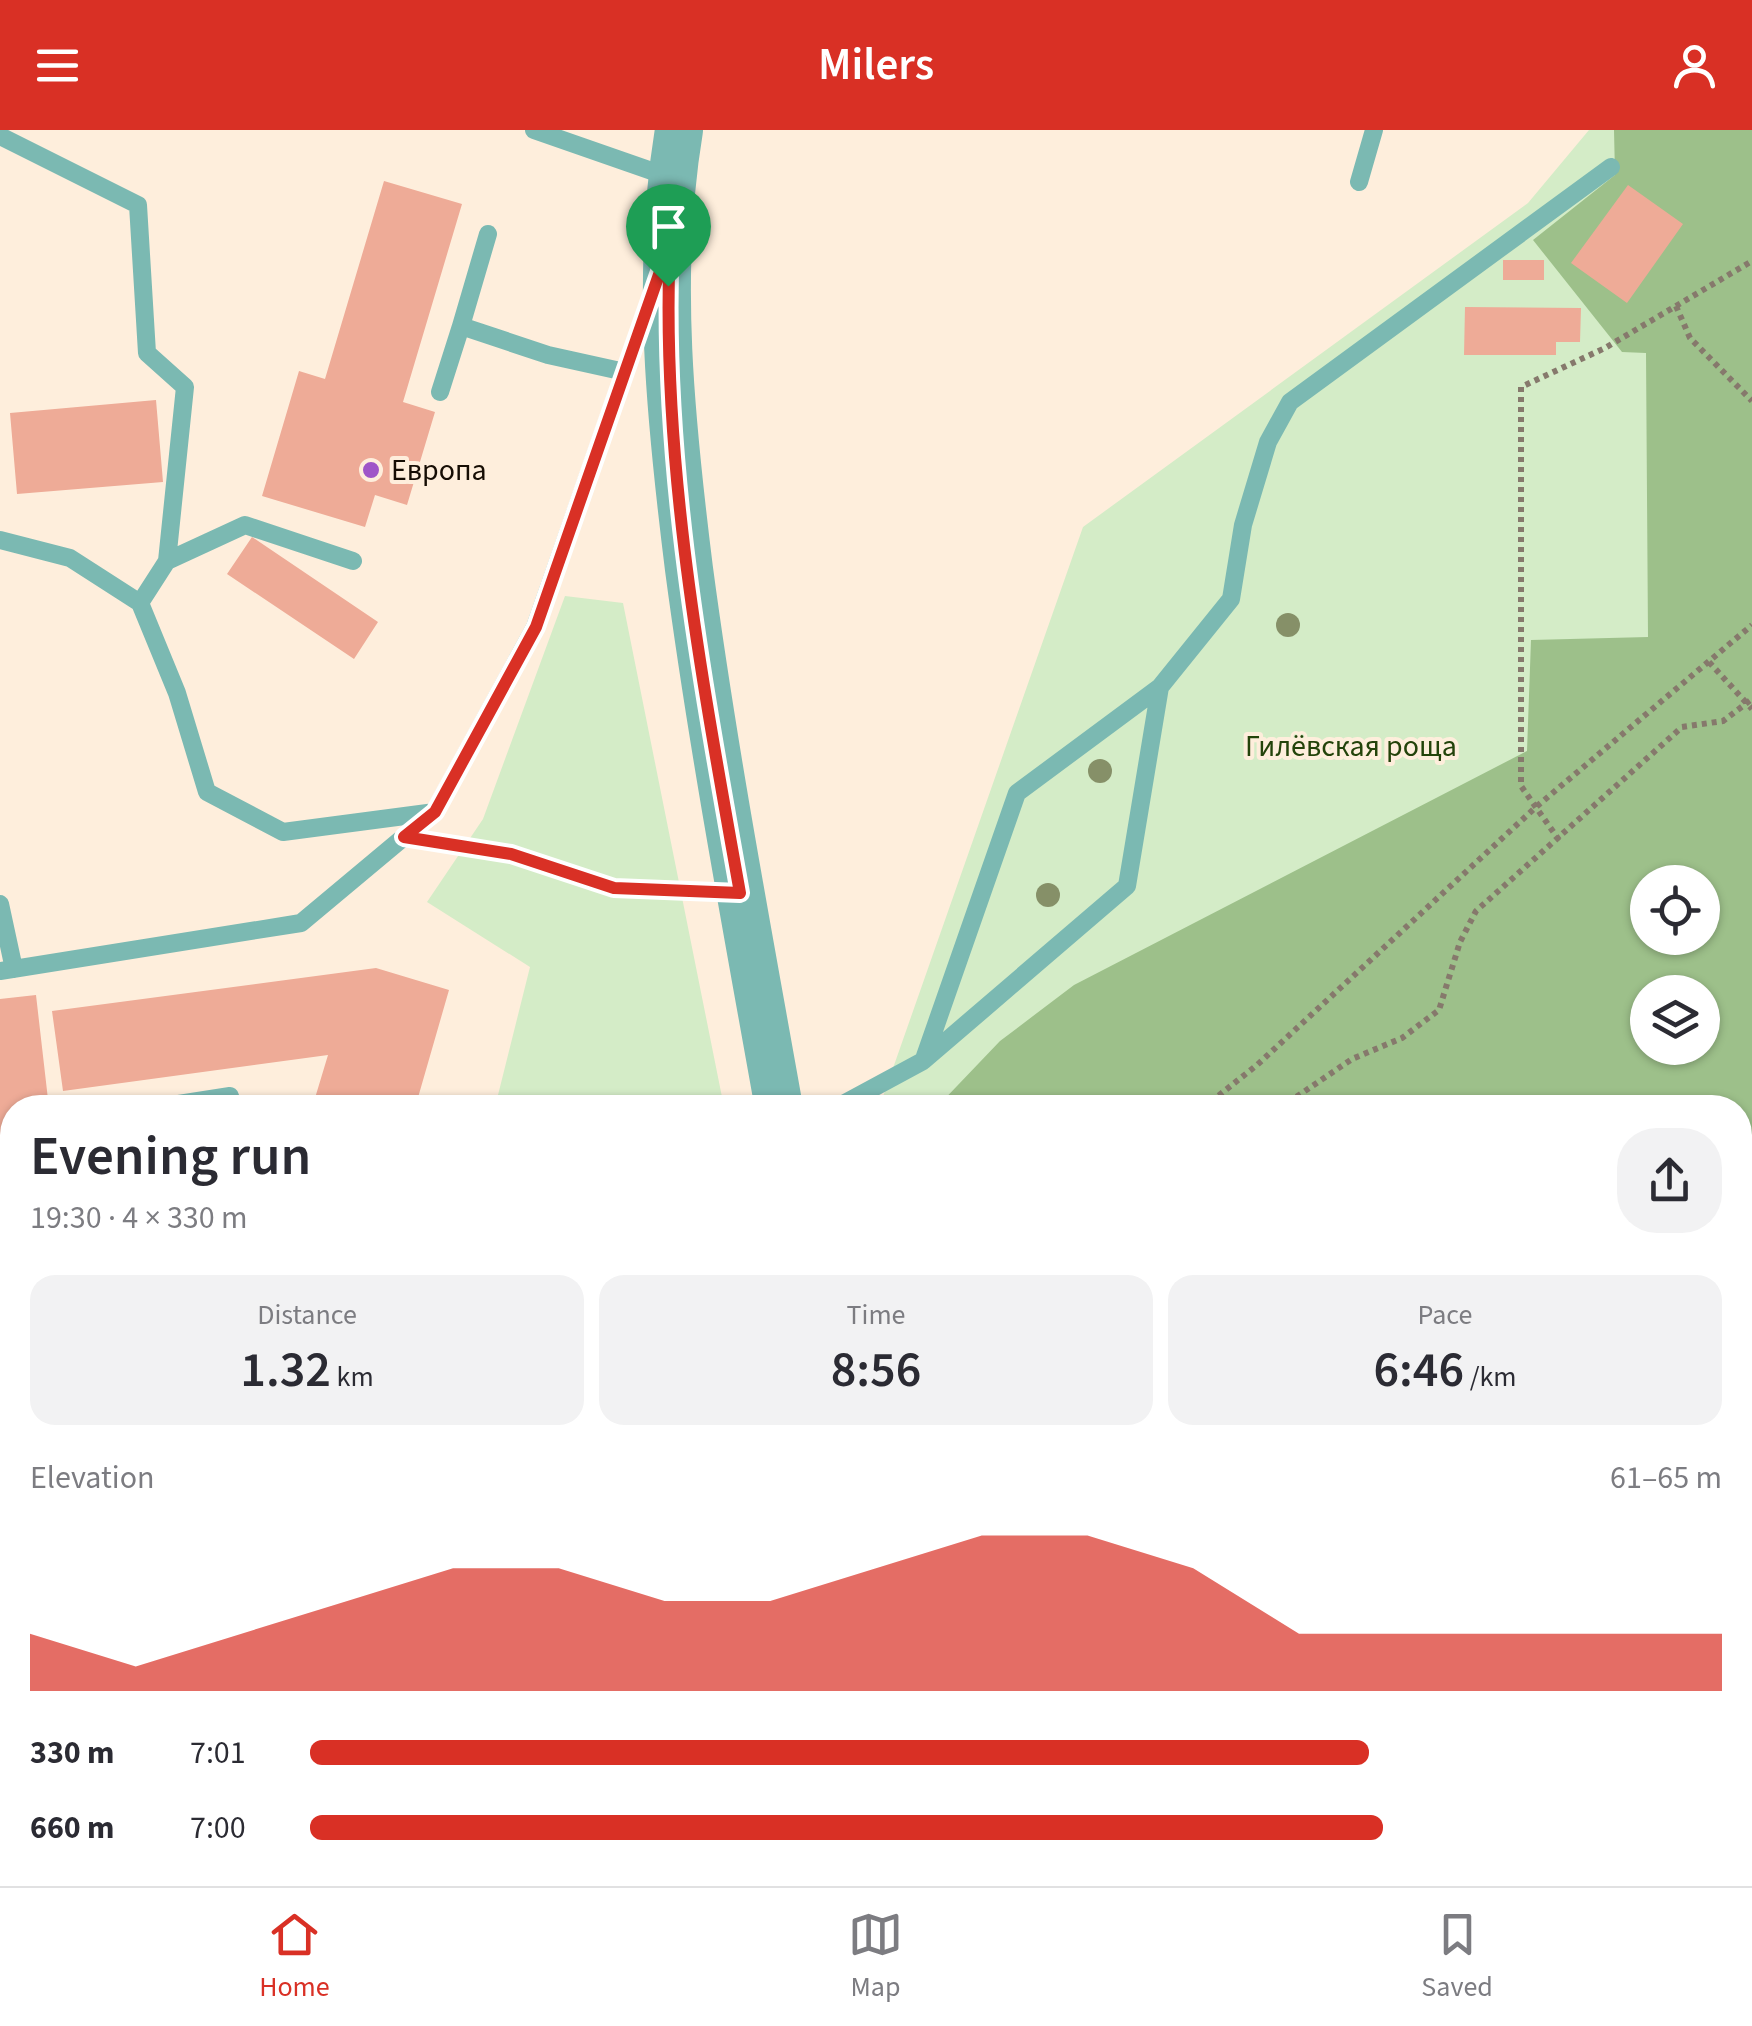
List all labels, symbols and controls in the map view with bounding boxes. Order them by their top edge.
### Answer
text: Milers [818,33,934,97]
icon: menu [30,38,85,93]
icon: person [1667,38,1722,93]
pin [626,184,711,287]
icon: arrive [641,199,696,254]
place label: Европа [391,449,487,492]
marker: Европа [360,459,382,481]
park label: Гилёвская роща [1245,725,1457,768]
map controls [1630,865,1720,1065]
button: locate [1630,865,1720,955]
button: layers [1630,975,1720,1065]
text: Evening run [30,1118,311,1196]
button: share [1617,1128,1722,1233]
text: 19:30 · 4 × 330 m [30,1195,248,1241]
text: Distance [257,1295,357,1335]
text: Time [847,1295,906,1335]
text: Pace [1418,1295,1472,1335]
text: 1.32 [240,1335,331,1406]
text: 8:56 [831,1335,921,1406]
text: 6:46 [1373,1335,1464,1406]
text: km [331,1357,374,1397]
text: /km [1464,1357,1517,1397]
text: Elevation [30,1455,155,1501]
text: 61–65 m [1610,1455,1722,1501]
text: 330 m [30,1730,115,1776]
text: 7:01 [190,1730,246,1776]
text: 660 m [30,1805,115,1851]
text: 7:00 [190,1805,246,1851]
tab: Home [259,1907,330,2007]
tab: Map [848,1907,903,2007]
tab: Saved [1421,1907,1493,2007]

